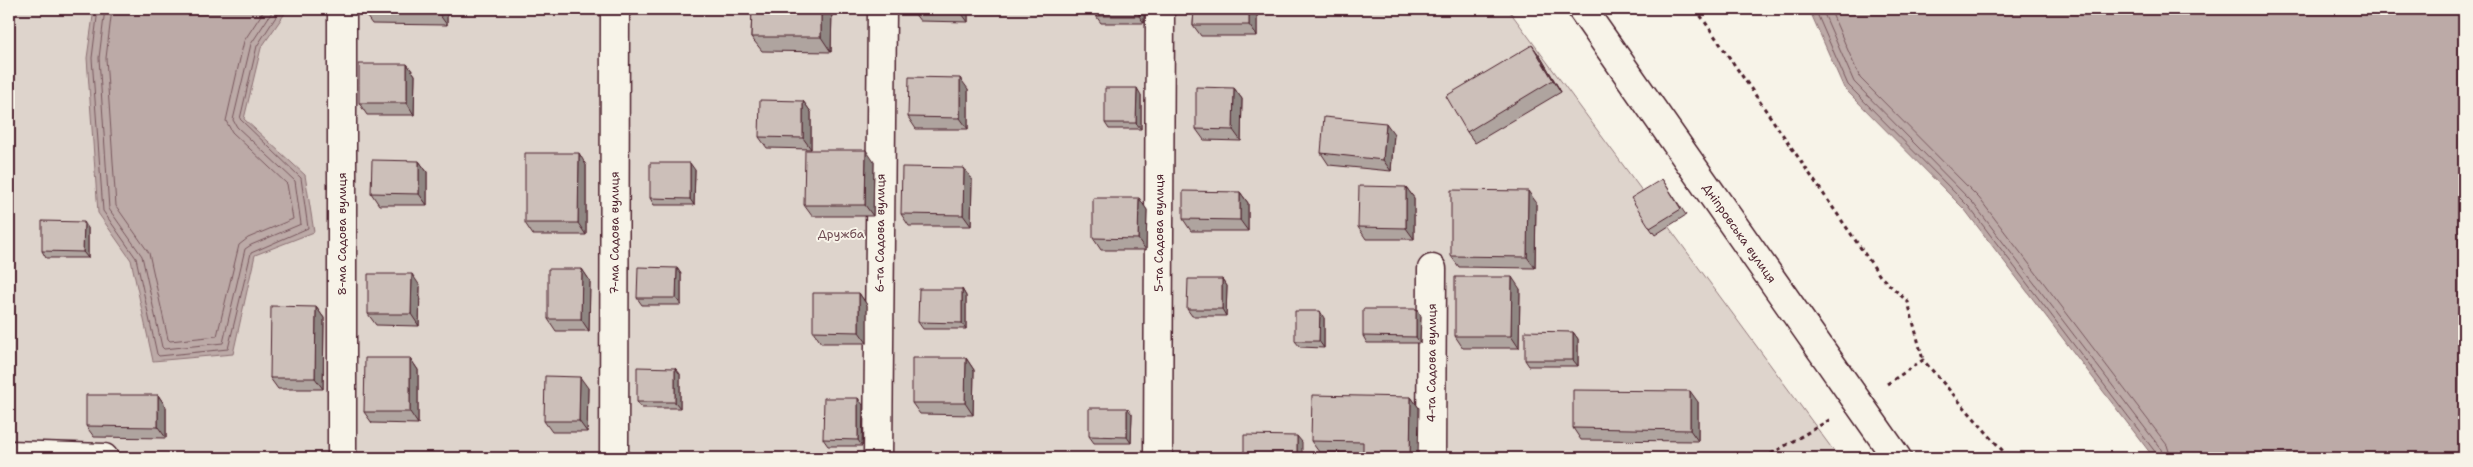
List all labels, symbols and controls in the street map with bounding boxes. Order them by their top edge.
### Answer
street label: 7-ма Садова вулиця [606,171,623,295]
street label: 8-ма Садова вулиця [334,172,350,296]
street label: 6-та Садова вулиця [871,173,889,293]
street label: 5-та Садова вулиця [1151,174,1167,292]
street label: Дніпровська вулиця [1699,180,1780,286]
park label: Дружба [818,226,865,242]
street label: 4-та Садова вулиця [1423,303,1440,423]

